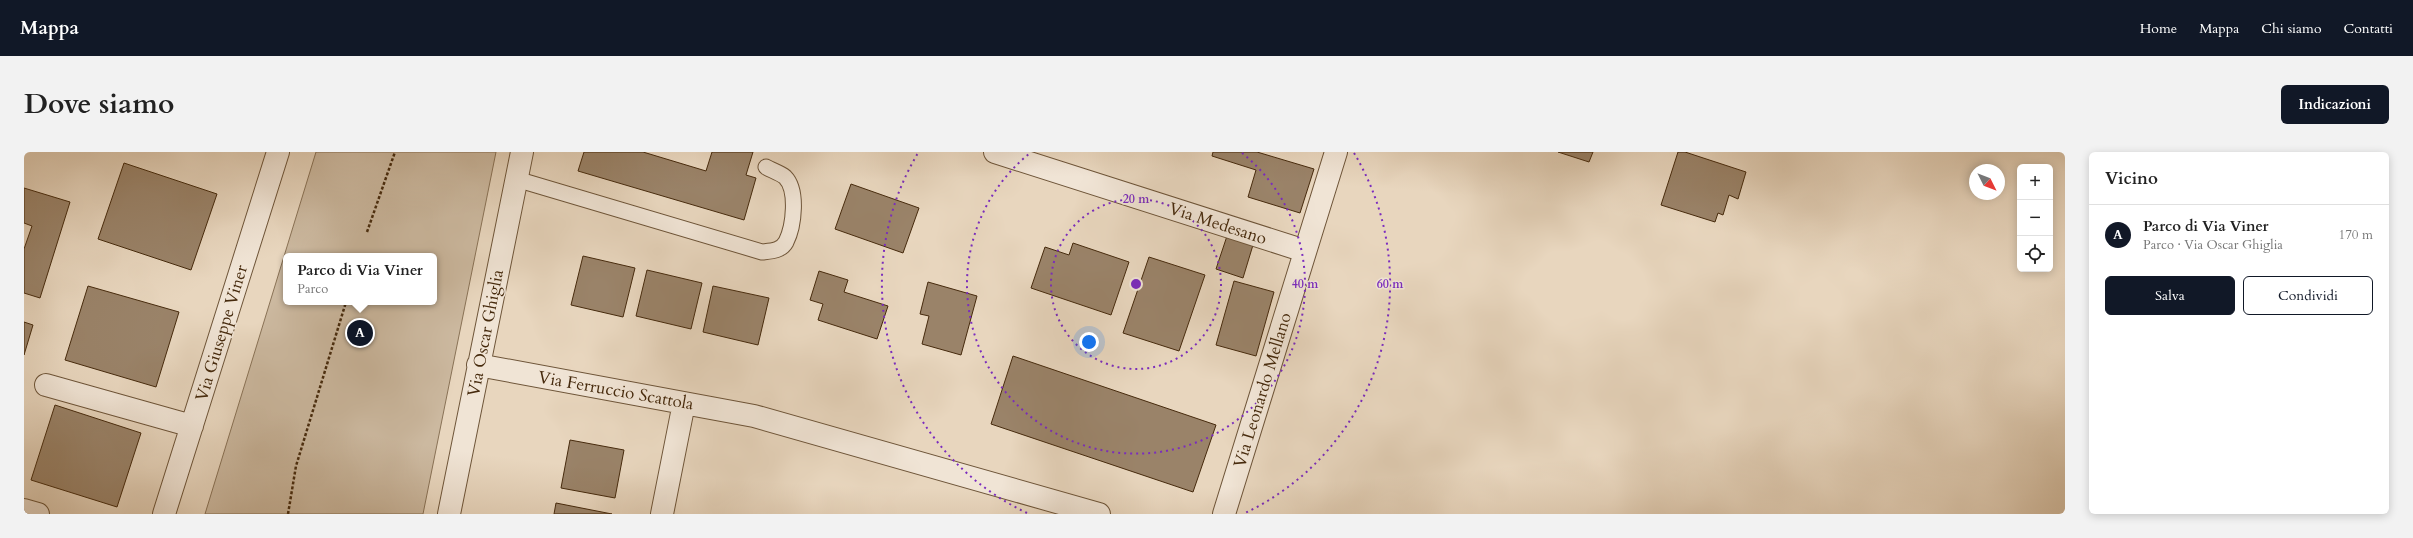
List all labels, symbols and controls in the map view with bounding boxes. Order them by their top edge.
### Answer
text: Mappa [20,15,79,41]
text: Home [2140,19,2177,38]
text: Mappa [2199,19,2239,38]
text: Chi siamo [2261,19,2322,38]
text: Contatti [2344,19,2393,38]
text: Dove siamo [24,85,174,123]
button: Indicazioni [2281,85,2389,124]
north arrow [1969,164,2005,200]
map controls [2017,164,2053,272]
button: + [2017,164,2053,200]
text: Vicino [2105,167,2158,190]
text: 20 m [1123,191,1150,207]
street label: Via Medesano [1166,197,1270,250]
button: − [2017,200,2053,236]
text: Parco di Via Viner [2143,216,2268,236]
text: A [2113,226,2123,244]
text: 170 m [2339,226,2373,244]
button: locate [2017,236,2053,272]
text: Parco · Via Oscar Ghiglia [2143,236,2283,254]
popup [283,253,437,305]
text: Parco di Via Viner [297,260,423,280]
street label: Via Giuseppe Viner [190,261,253,404]
street label: Via Oscar Ghiglia [462,267,509,399]
text: 40 m [1292,276,1319,292]
text: 60 m [1377,276,1404,292]
button: Salva [2105,276,2235,315]
button: Condividi [2243,276,2373,315]
centre of rings [1129,277,1143,291]
text: Parco [297,280,328,298]
street label: Via Leonardo Mellano [1228,310,1297,470]
pin: A [347,318,373,348]
your location [1079,332,1099,352]
street label: Via Ferruccio Scattola [536,365,696,416]

